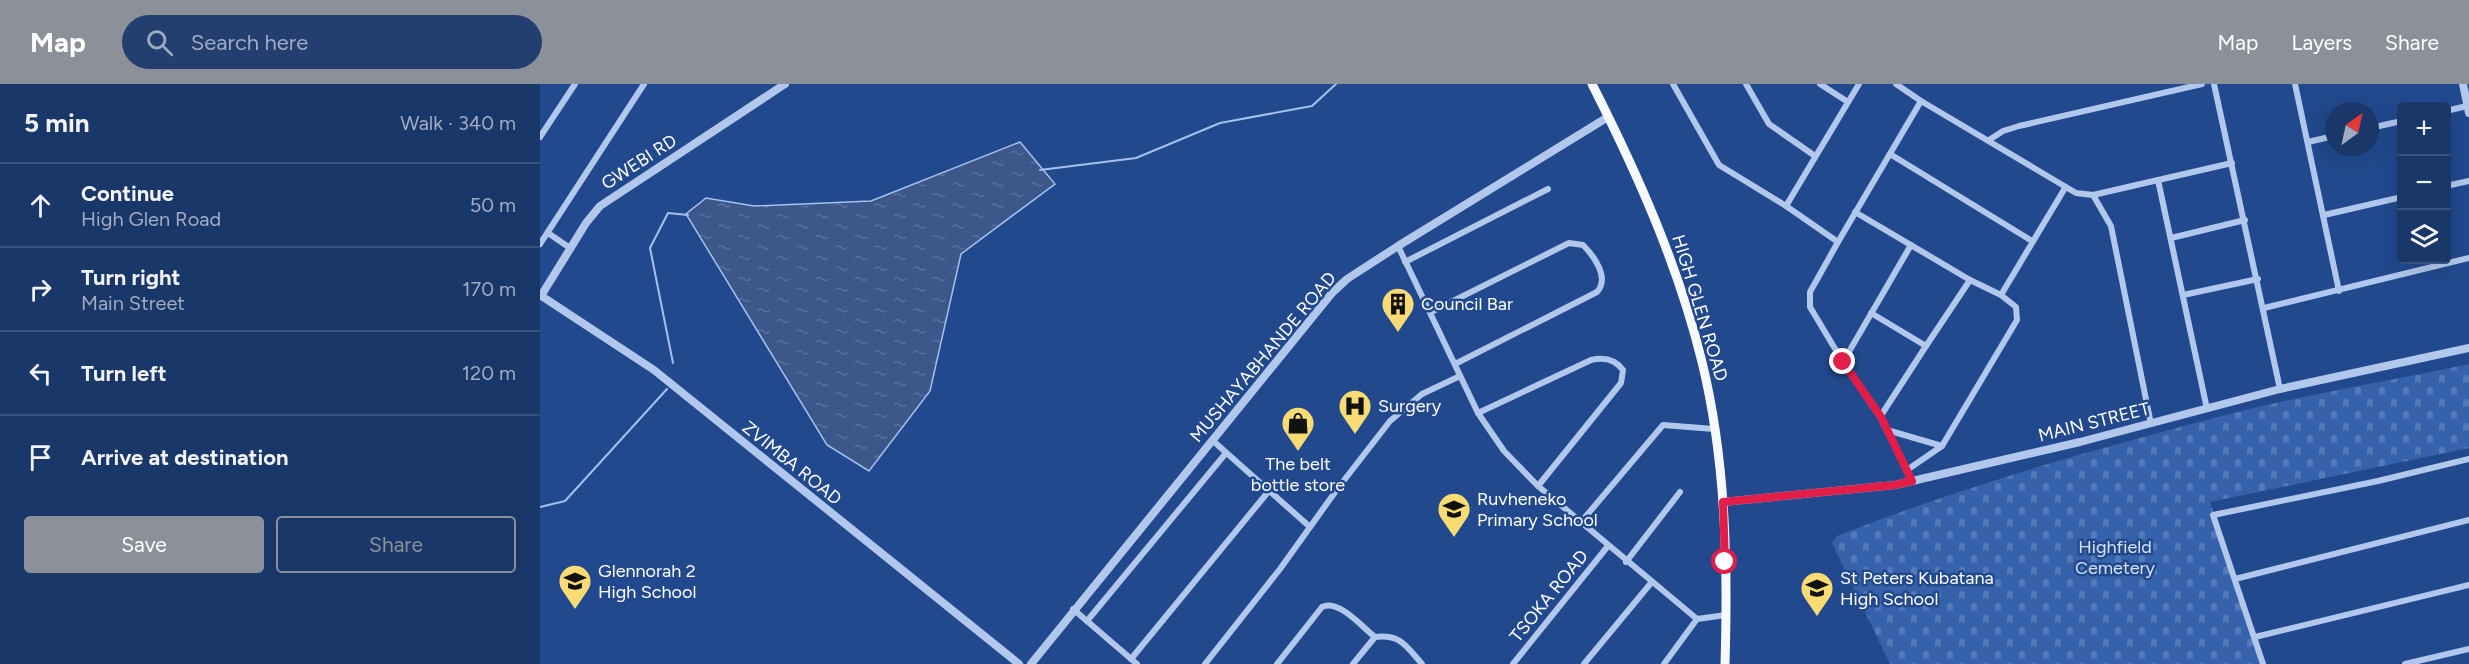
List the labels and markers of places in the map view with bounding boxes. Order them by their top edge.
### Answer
building icon: Council Bar [1380,286,1416,333]
place label: Council Bar [1421,293,1513,315]
hospital icon: Surgery [1337,388,1373,435]
place label: Surgery [1378,395,1442,417]
shop icon: The belt bottle store [1280,405,1316,452]
place label: The belt bottle store [1251,453,1345,496]
place label: Ruvheneko Primary School [1477,488,1598,531]
school or university icon: Ruvheneko Primary School [1436,491,1472,538]
place label: Glennorah 2 High School [598,560,696,603]
school or university icon: Glennorah 2 High School [557,563,593,610]
place label: St Peters Kubatana High School [1840,567,1994,610]
school or university icon: St Peters Kubatana High School [1799,570,1835,617]

